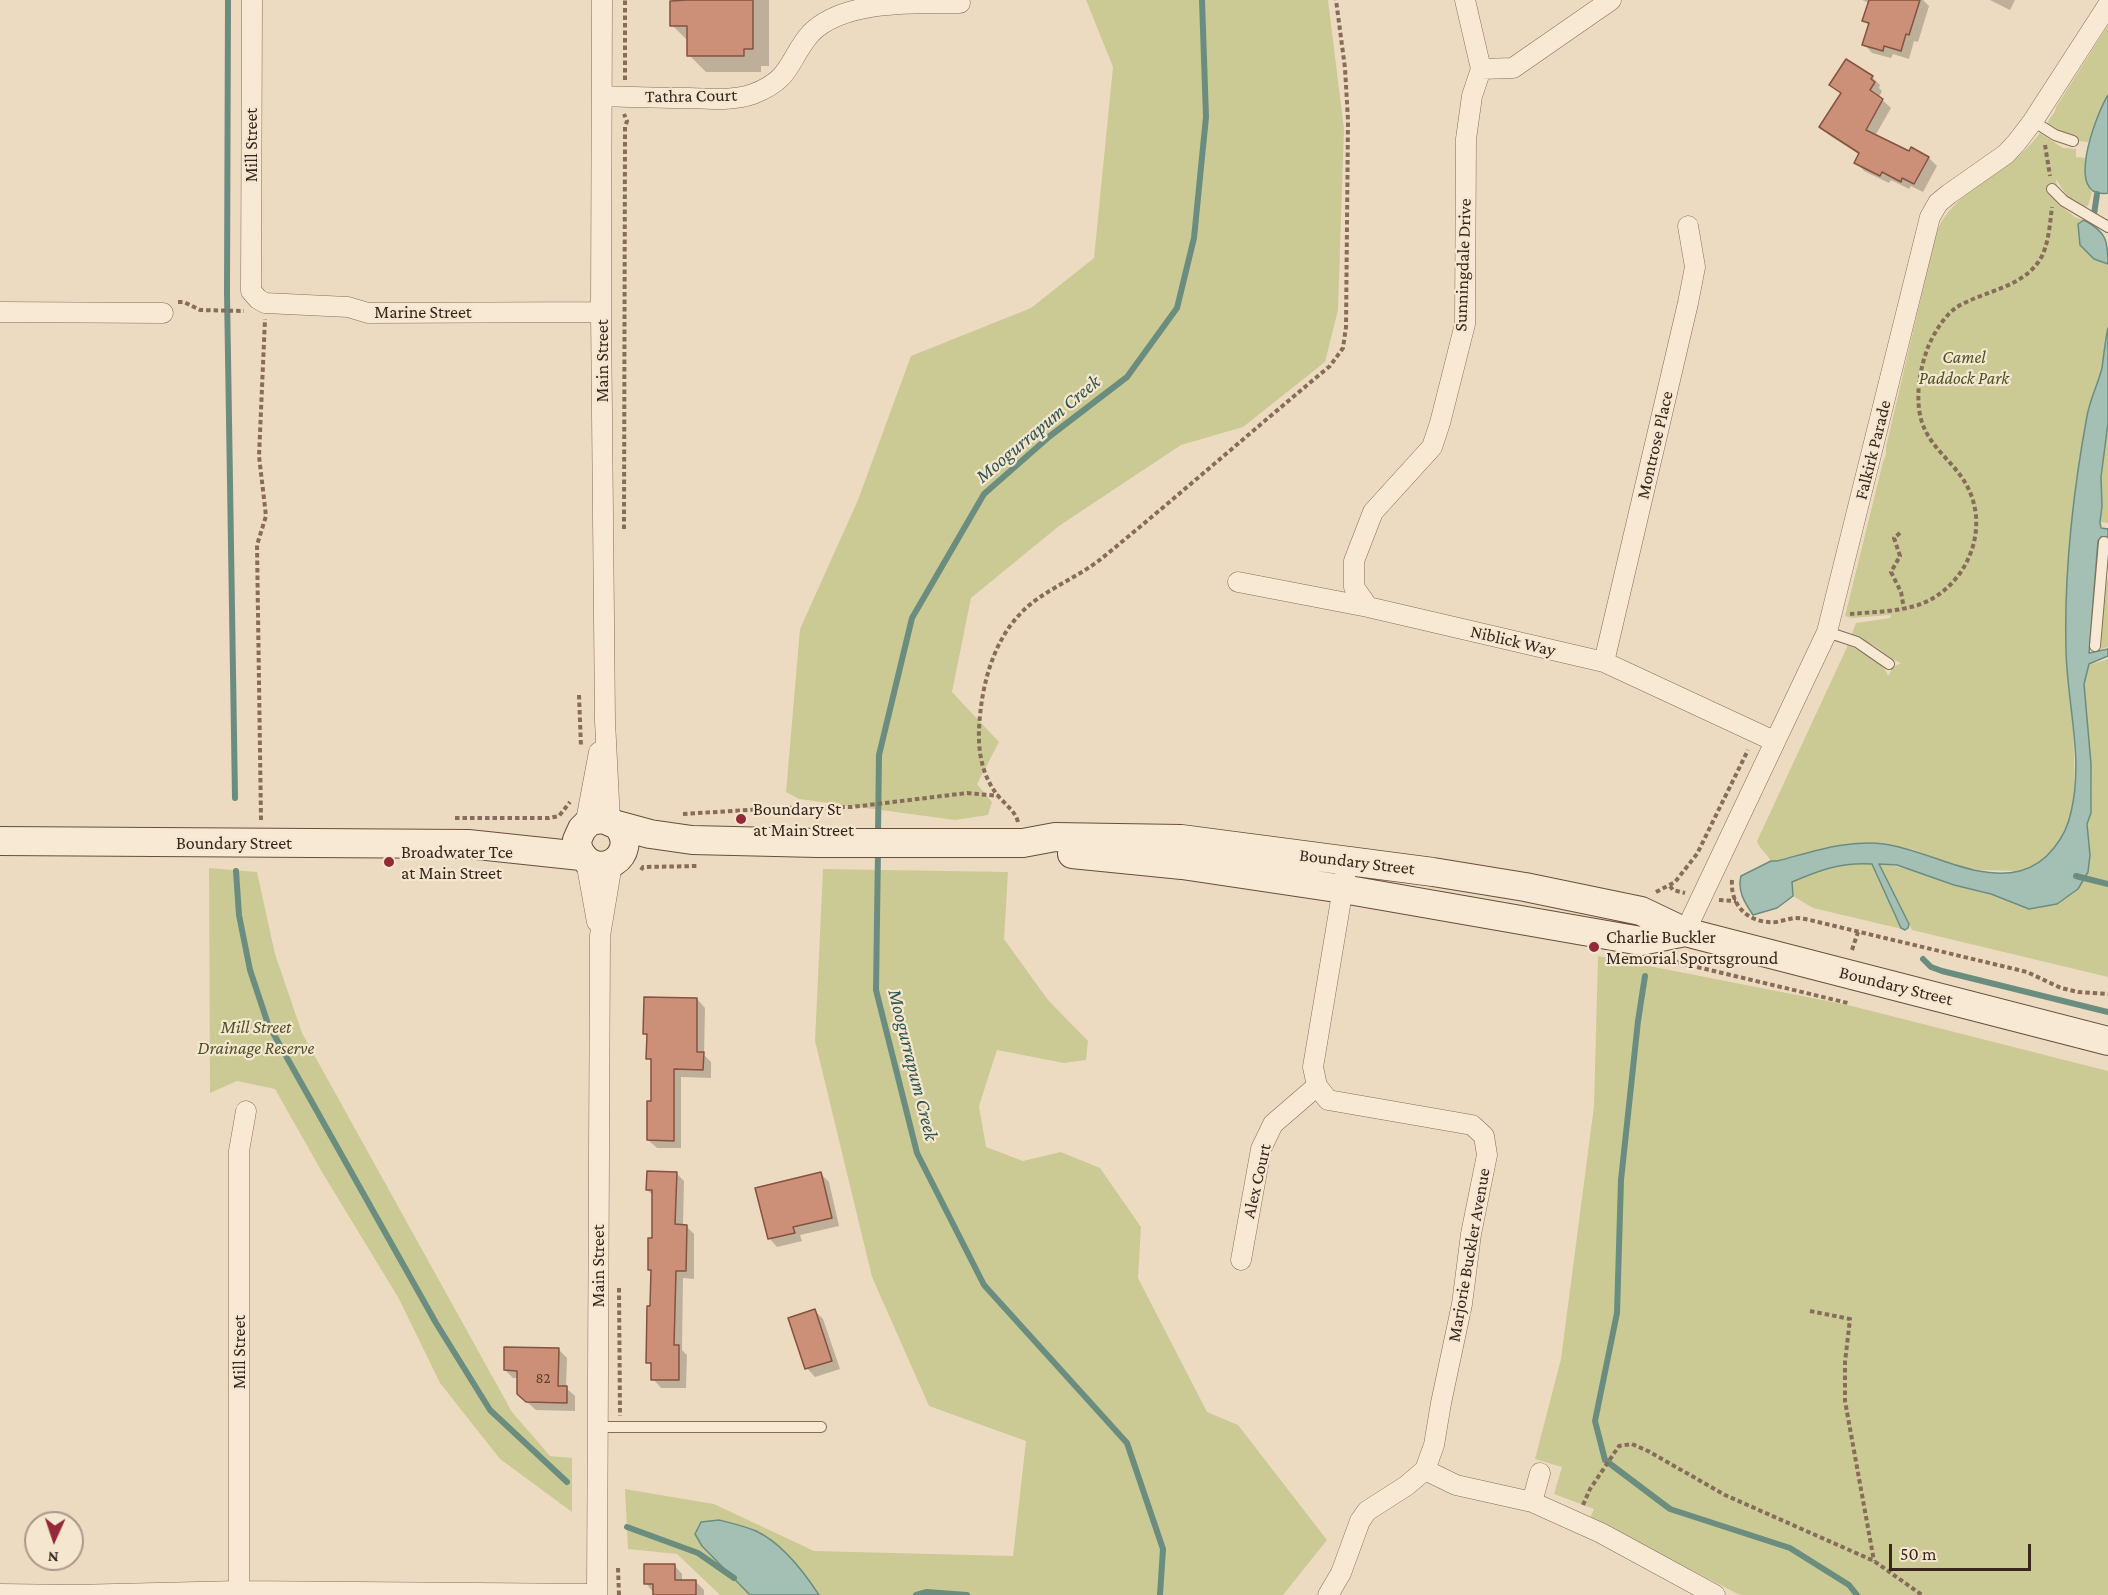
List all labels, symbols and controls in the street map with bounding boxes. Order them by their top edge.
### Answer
street label: Tathra Court [645,84,737,108]
street label: Mill Street [240,108,262,182]
street label: Sunningdale Drive [1450,198,1476,332]
street label: Marine Street [374,301,472,323]
street label: Main Street [591,319,613,403]
park label: Camel Paddock Park [1919,346,2009,388]
water label: Moogurrapum Creek [971,370,1105,488]
street label: Montrose Place [1632,389,1678,501]
street label: Falkirk Parade [1850,398,1896,502]
street label: Niblick Way [1468,621,1558,661]
place label: Boundary St at Main Street [753,798,854,840]
marker: Boundary St at Main Street [734,812,748,826]
street label: Boundary Street [176,832,292,854]
place label: Broadwater Tce at Main Street [401,841,513,884]
street label: Boundary Street [1298,844,1416,880]
marker: Broadwater Tce at Main Street [382,855,396,869]
place label: Charlie Buckler Memorial Sportsground [1606,926,1778,968]
marker: Charlie Buckler Memorial Sportsground [1587,940,1601,954]
street label: Boundary Street [1837,961,1955,1011]
water label: Moogurrapum Creek [883,987,943,1143]
park label: Mill Street Drainage Reserve [198,1016,314,1058]
street label: Alex Court [1238,1142,1276,1220]
street label: Marjorie Buckler Avenue [1443,1166,1495,1344]
street label: Main Street [587,1224,609,1308]
street label: Mill Street [228,1315,250,1389]
house number: 82 [535,1369,551,1387]
north arrow [24,1511,84,1571]
scale bar [1892,1532,2034,1570]
text: 50 m [1900,1544,1937,1564]
text: N [47,1549,59,1566]

